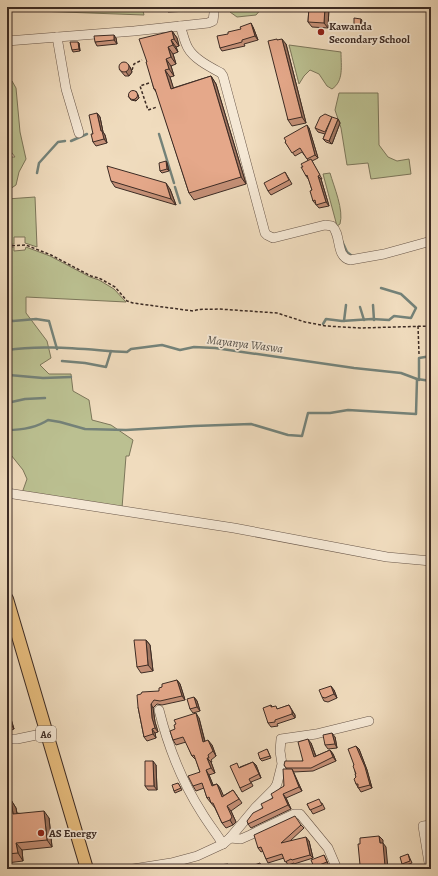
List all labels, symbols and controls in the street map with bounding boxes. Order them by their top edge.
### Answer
place label: Kawanda Secondary School [329,19,410,47]
marker: Kawanda Secondary School [316,27,326,37]
water label: Mayanya Waswa [206,331,284,357]
road number: A6 [36,726,56,742]
place label: AS Energy [48,826,97,841]
marker: AS Energy [36,828,46,838]

